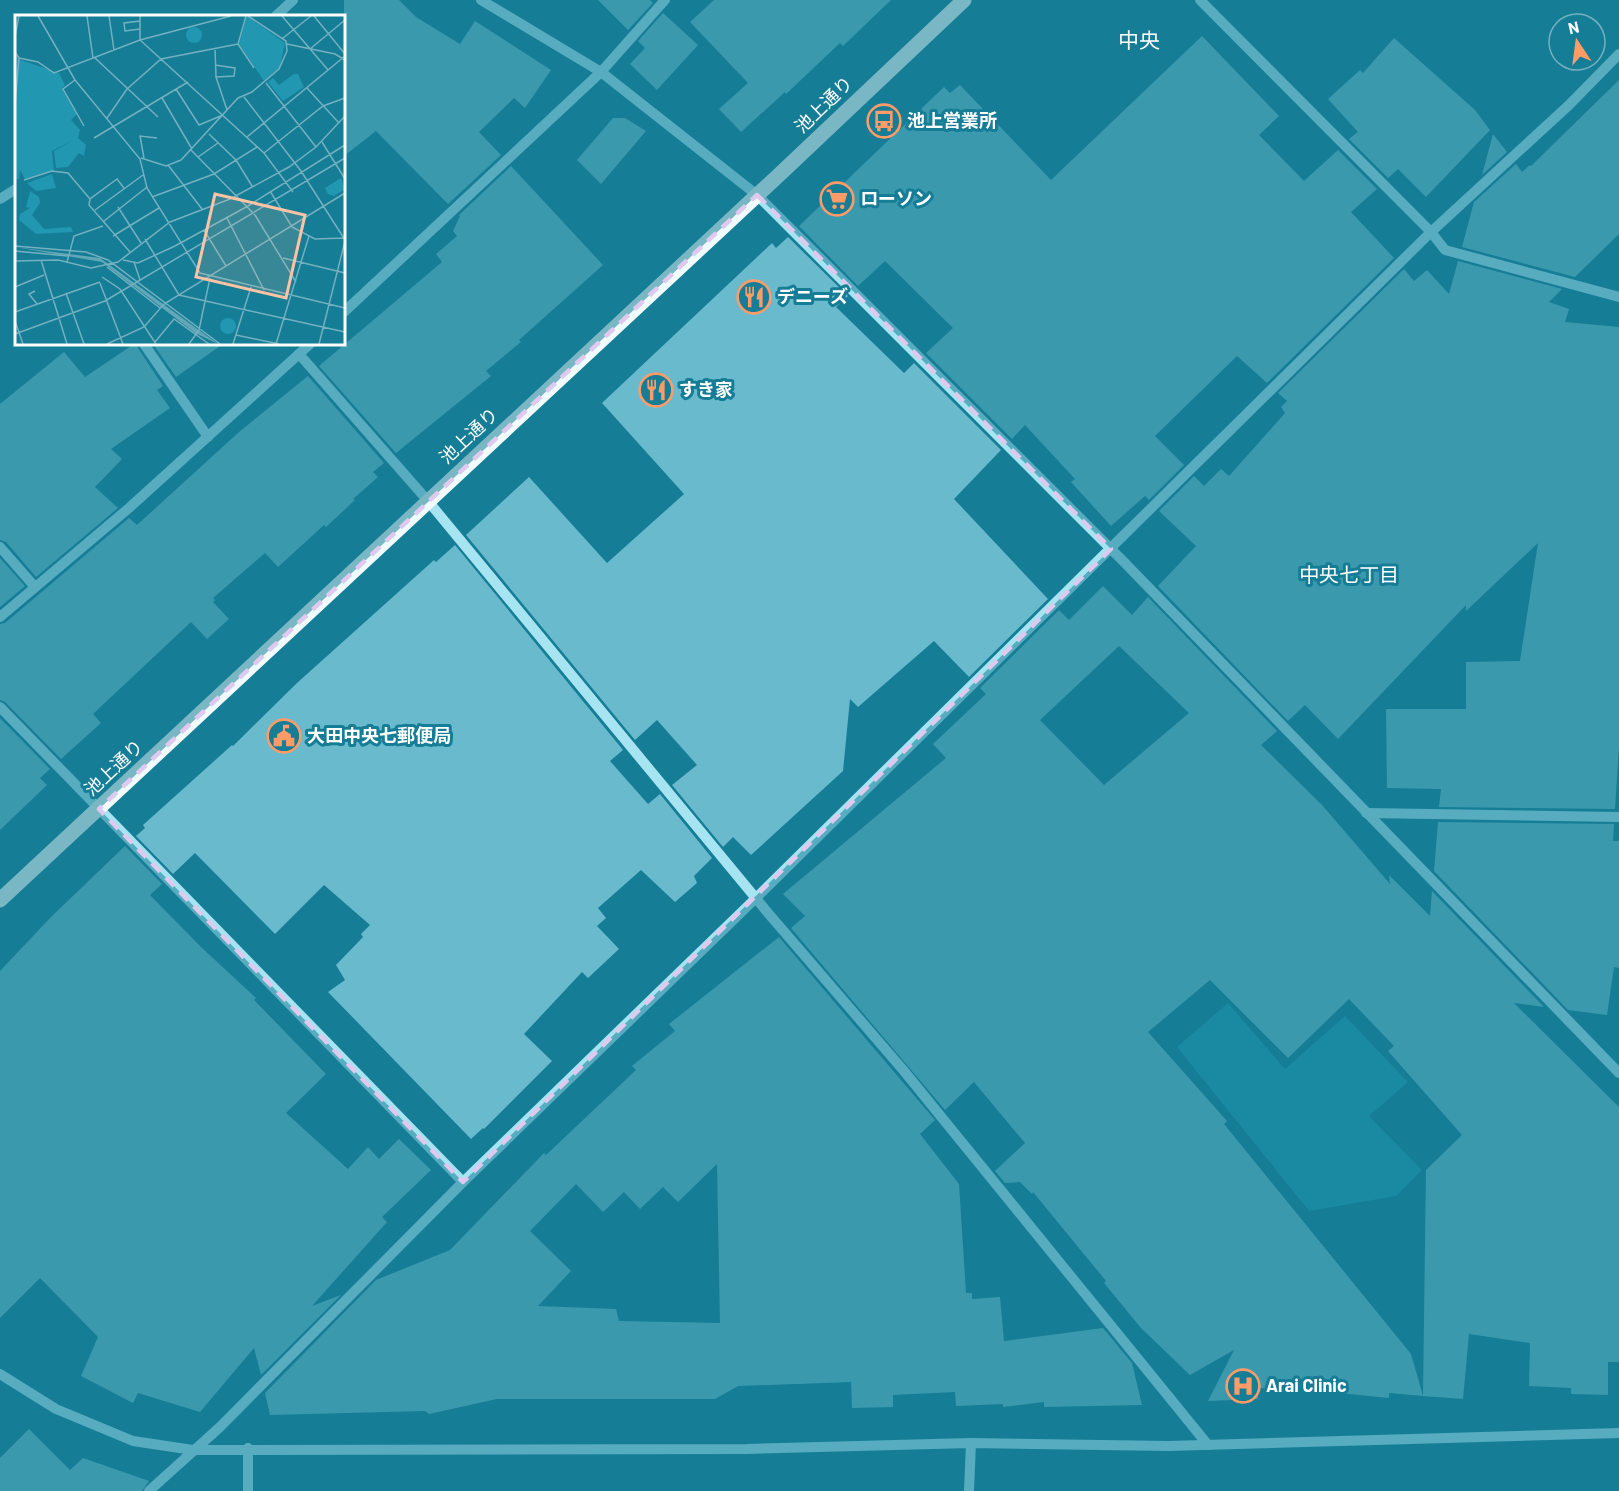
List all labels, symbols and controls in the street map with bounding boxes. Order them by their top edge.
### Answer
north arrow [1547,12,1607,72]
inset map [15,15,345,345]
text: N [1566,16,1581,37]
district label: 中央 [1118,27,1160,52]
street label: 池上通り [790,71,857,137]
bus stop icon: 池上営業所 [866,103,902,139]
place label: 池上営業所 [907,109,997,131]
supermarket icon: ローソン [819,181,855,217]
place label: ローソン [860,187,932,209]
restaurant icon: デニーズ [736,279,772,315]
place label: デニーズ [777,285,848,307]
restaurant icon: すき家 [638,372,674,408]
place label: すき家 [679,378,733,400]
street label: 池上通り [434,403,502,468]
district label: 中央七丁目 [1299,562,1399,586]
public building icon: 大田中央七郵便局 [266,718,302,754]
place label: 大田中央七郵便局 [307,724,451,746]
street label: 池上通り [79,735,147,800]
hospital icon: Arai Clinic [1225,1368,1261,1404]
place label: Arai Clinic [1266,1374,1347,1396]

